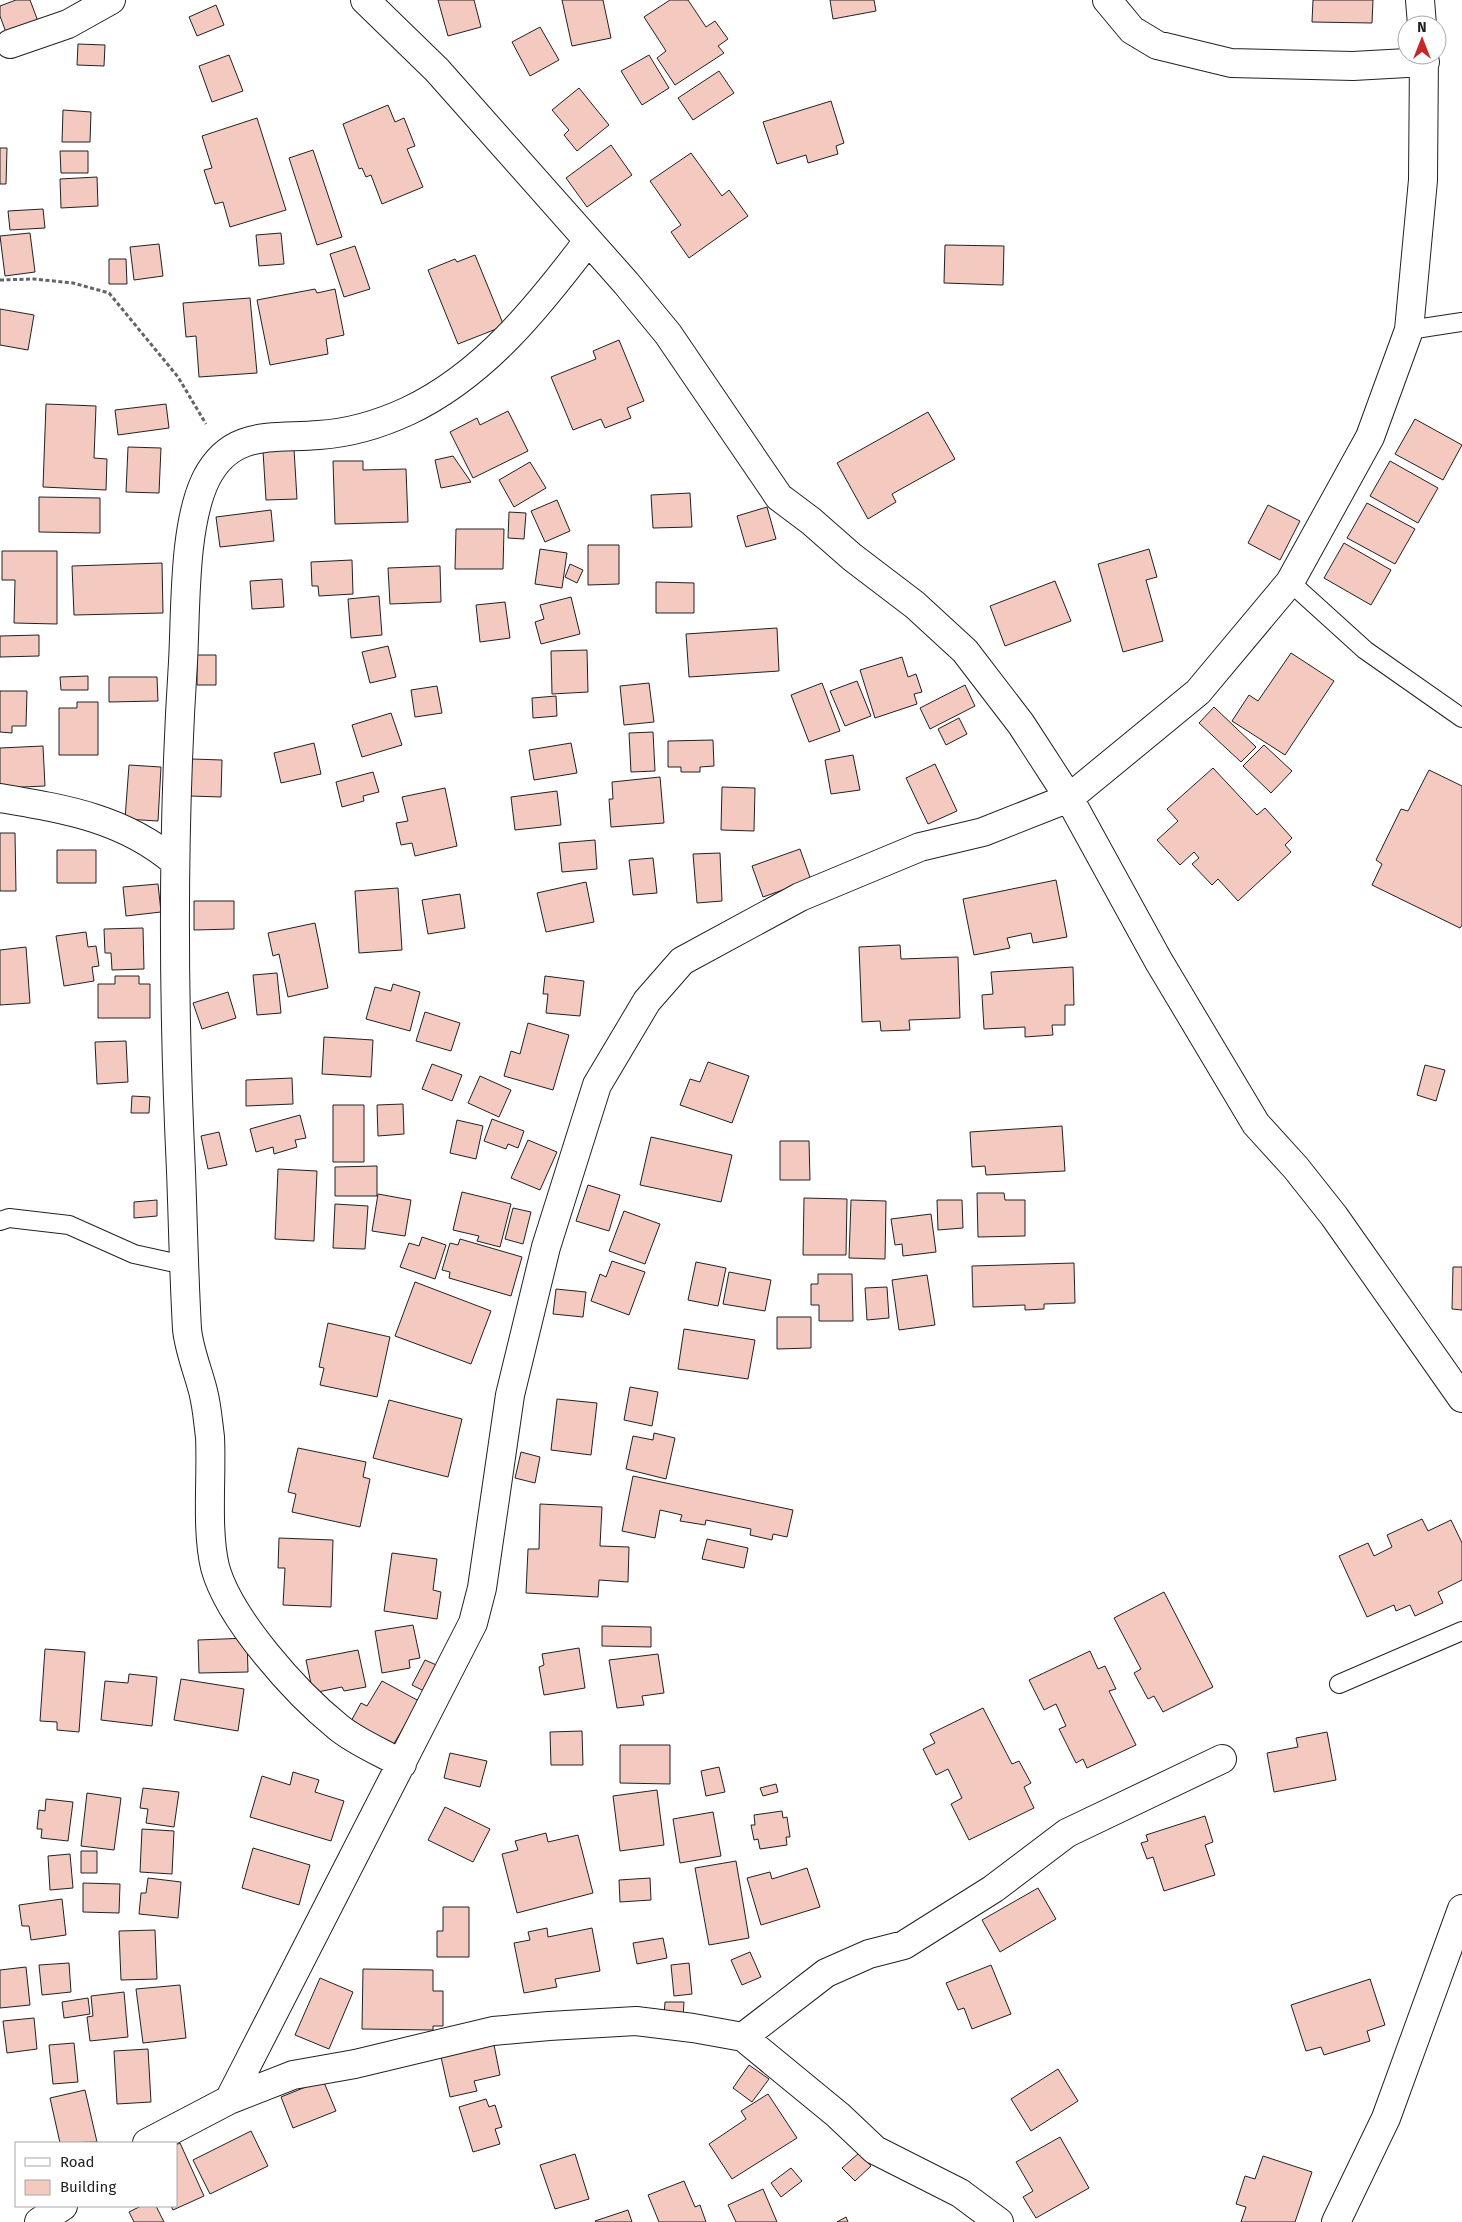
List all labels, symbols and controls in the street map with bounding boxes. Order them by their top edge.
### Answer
north arrow [1397,15,1447,65]
text: N [1417,19,1427,36]
legend [15,2142,178,2207]
text: Road [60,2153,95,2171]
text: Building [60,2178,116,2196]

